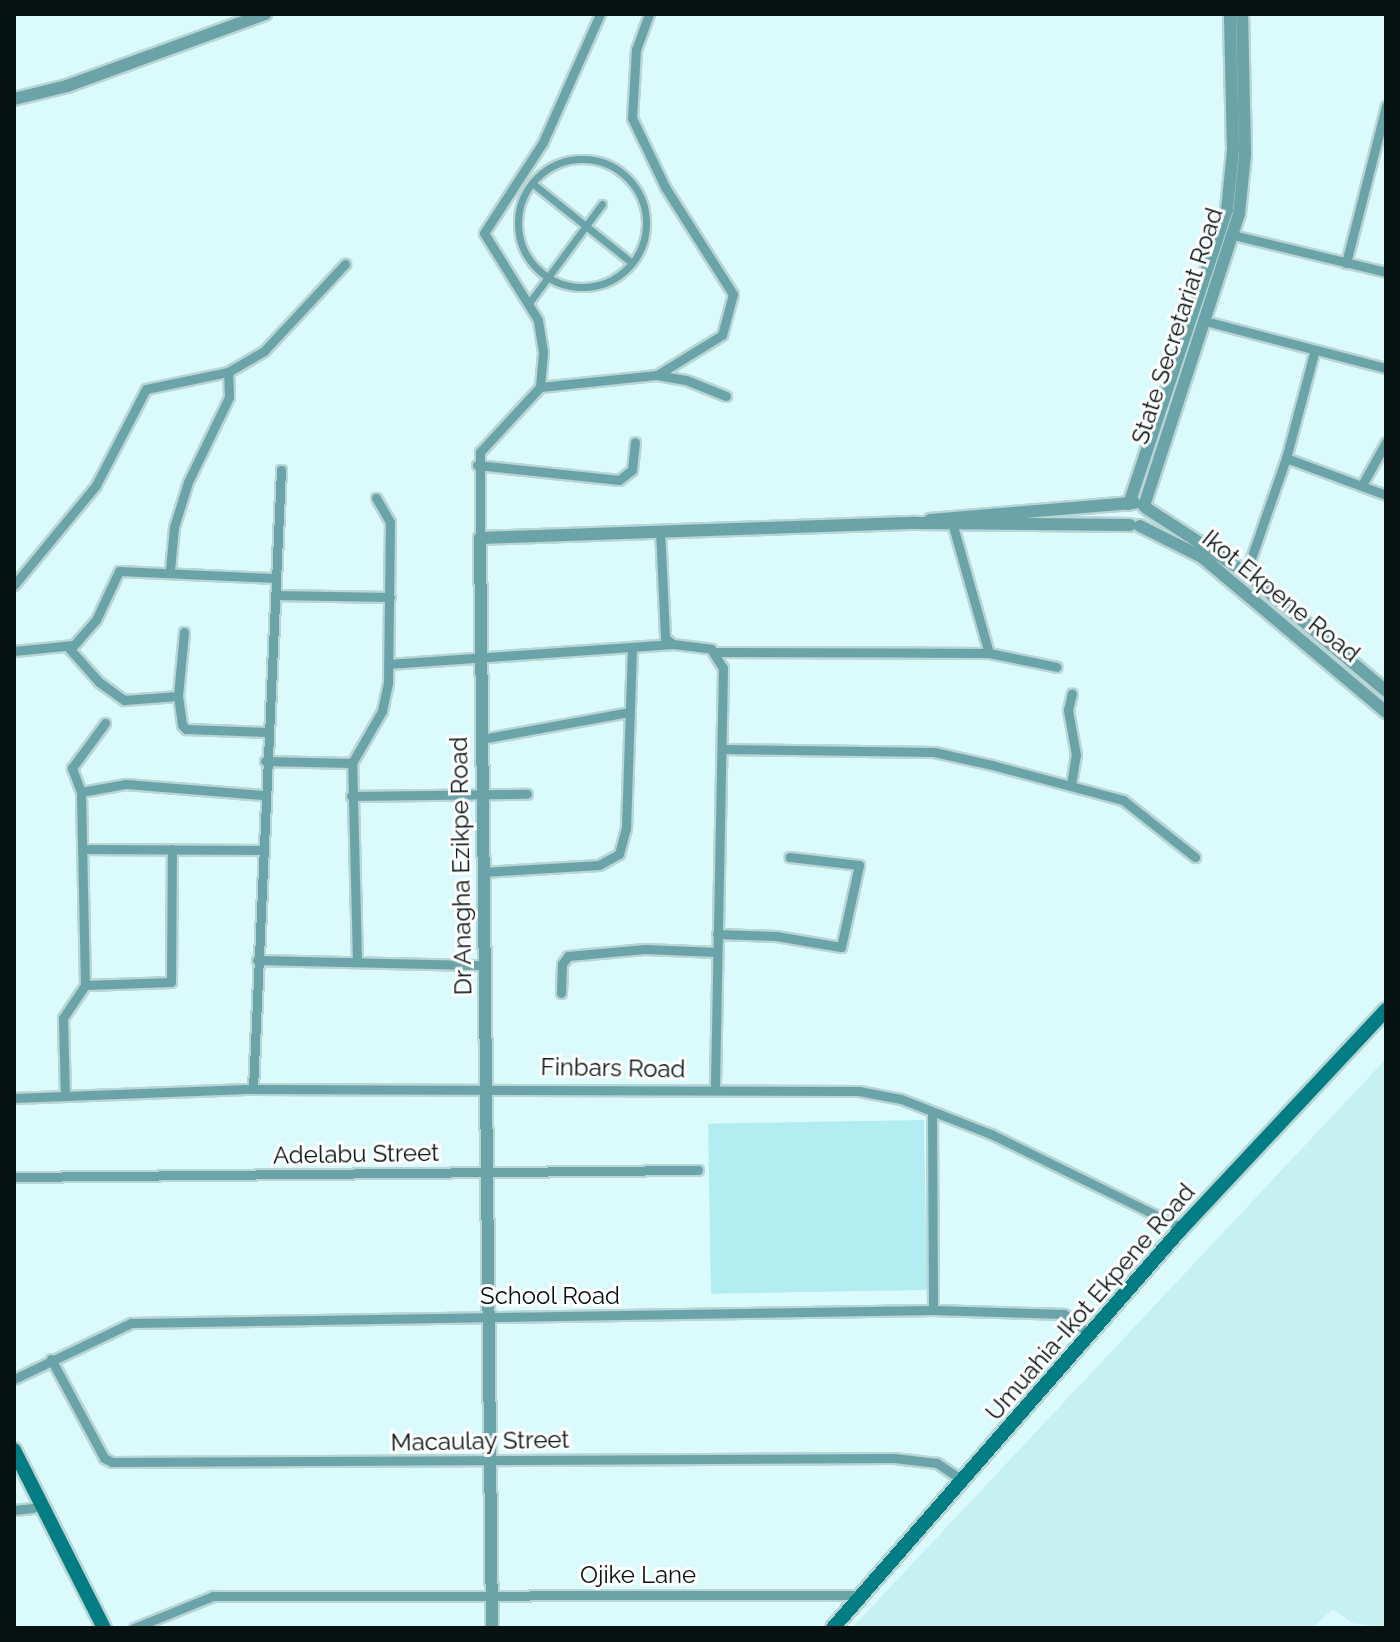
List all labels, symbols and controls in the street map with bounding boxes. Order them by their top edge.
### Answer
street label: State Secretariat Road [1125,204,1229,448]
street label: Ikot Ekpene Road [1196,524,1366,668]
street label: Dr Anagha Ezikpe Road [444,736,478,996]
street label: Finbars Road [540,1052,686,1084]
street label: Adelabu Street [273,1138,439,1170]
street label: Umuahia-Ikot Ekpene Road [979,1178,1201,1426]
street label: School Road [480,1282,620,1310]
street label: Macaulay Street [390,1425,570,1457]
street label: Ojike Lane [580,1561,696,1589]

